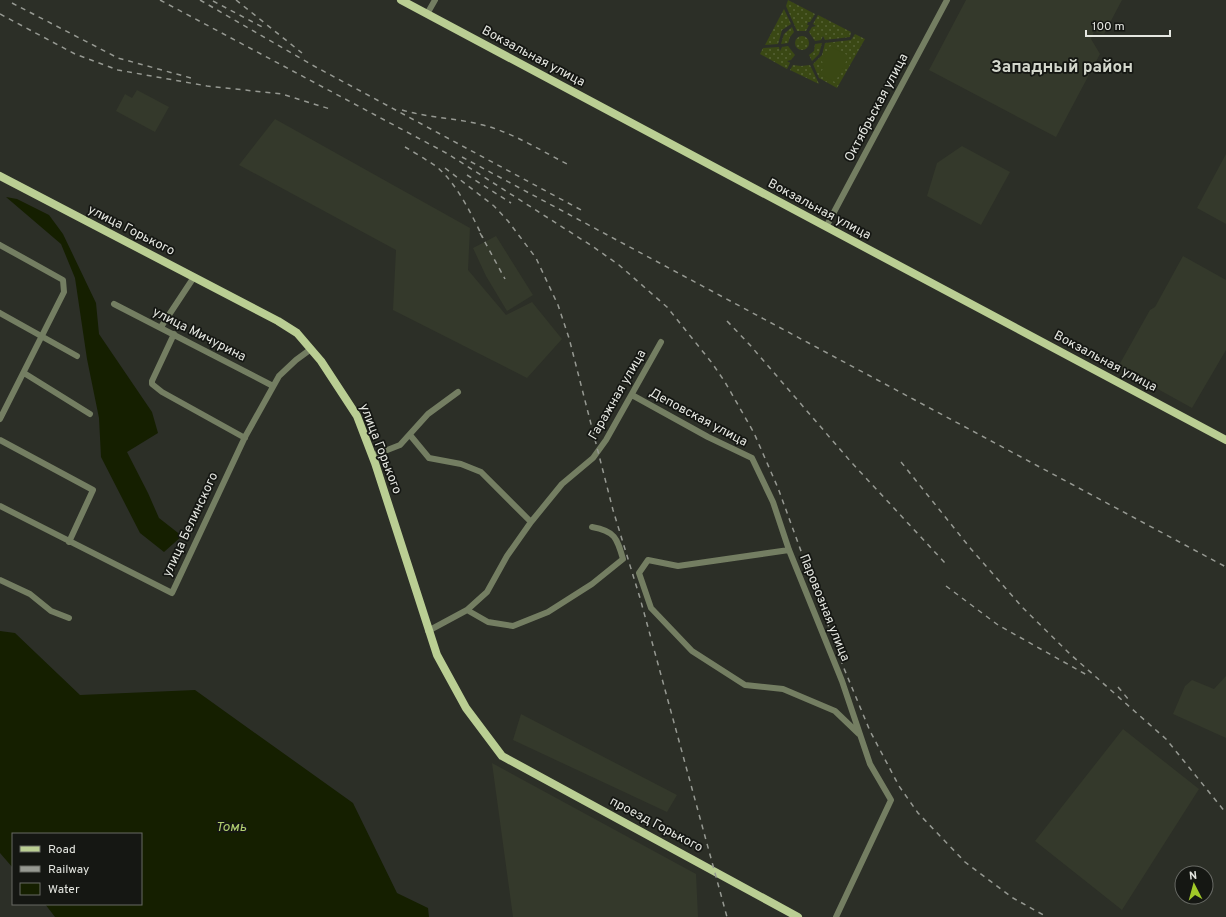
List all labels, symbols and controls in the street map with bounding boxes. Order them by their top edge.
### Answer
scale bar [1086,12,1170,38]
text: 100 m [1092,19,1125,35]
street label: Вокзальная улица [479,23,587,91]
street label: Октябрьская улица [842,51,912,165]
district label: Западный район [991,57,1133,79]
street label: Вокзальная улица [765,176,873,244]
street label: улица Горького [85,202,177,260]
street label: улица Мичурина [150,305,248,365]
street label: Вокзальная улица [1051,328,1159,396]
street label: Гаражная улица [586,347,650,443]
street label: Деповская улица [646,385,750,451]
street label: улица Горького [355,401,405,497]
street label: улица Белинского [160,470,222,580]
street label: Паровозная улица [795,552,853,664]
street label: проезд Горького [607,794,705,856]
water label: Томь [216,819,246,836]
legend [12,833,142,905]
text: Road [48,842,76,858]
text: Railway [48,862,89,878]
north arrow [1174,865,1214,905]
text: N [1188,869,1198,883]
text: Water [48,882,80,898]

